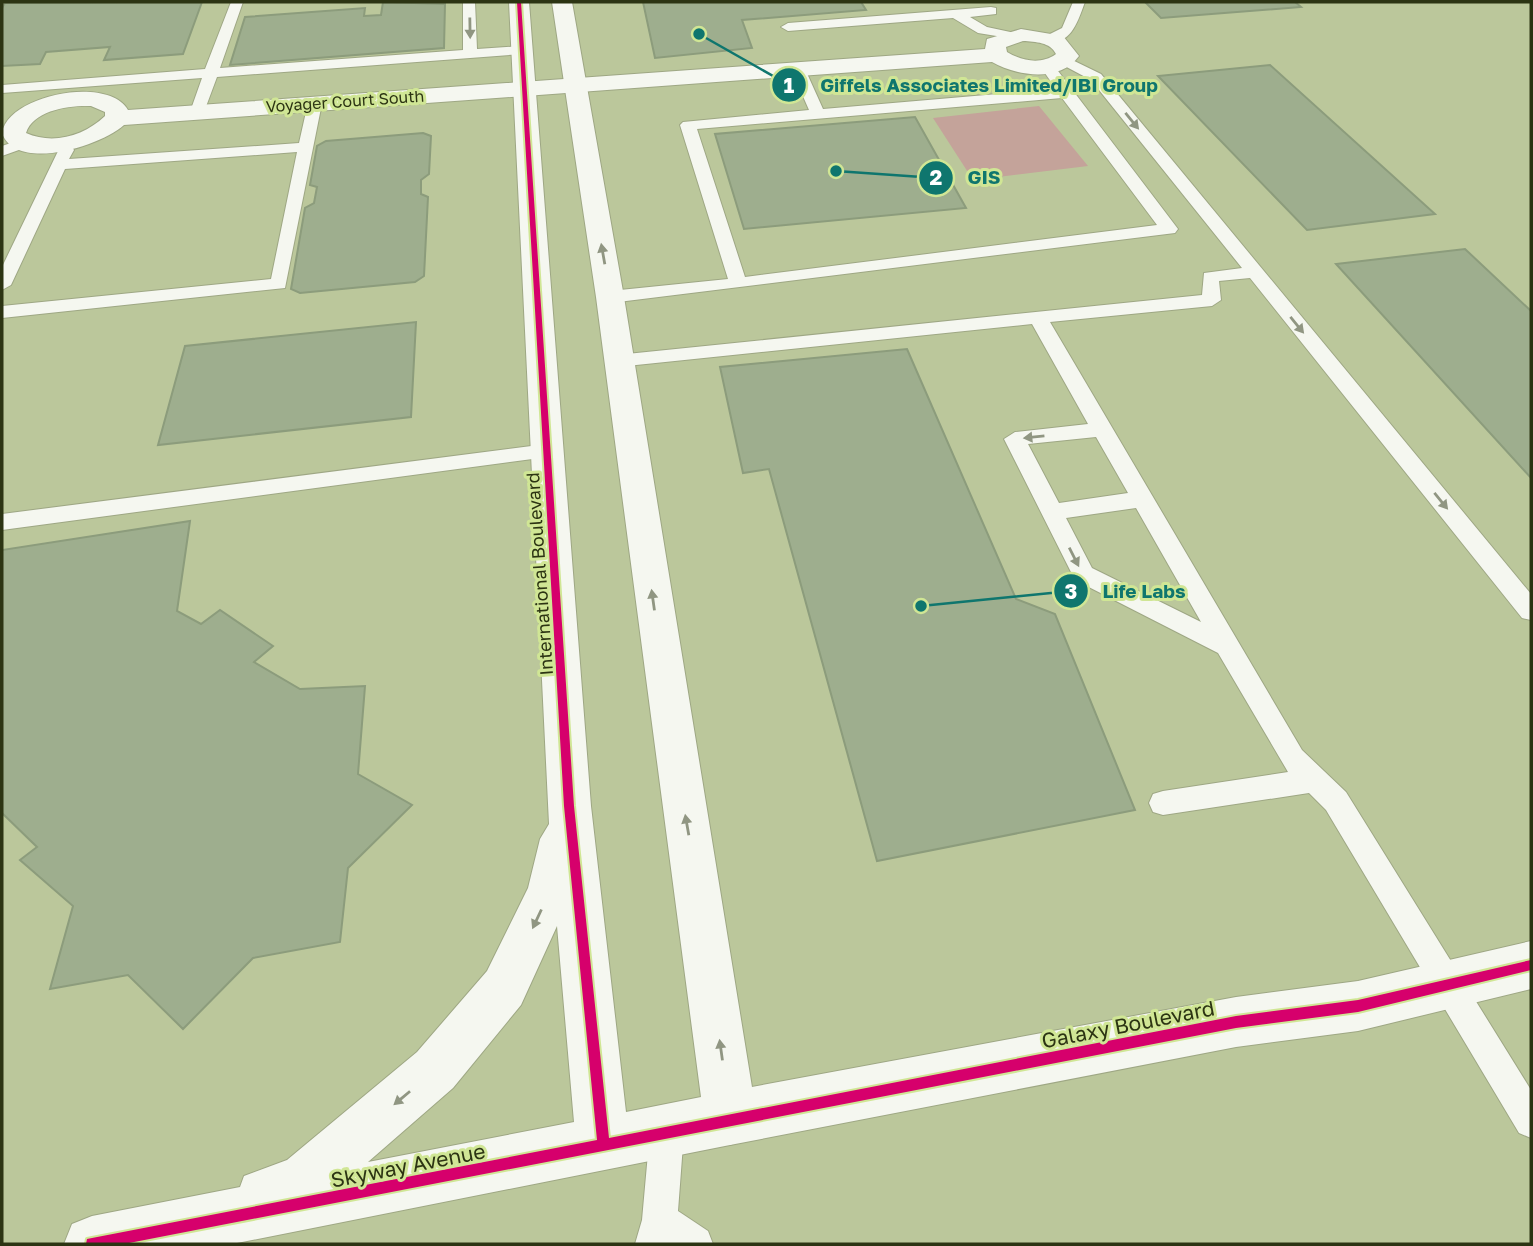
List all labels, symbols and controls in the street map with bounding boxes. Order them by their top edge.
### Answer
one-way arrow [464,18,475,40]
callout: Giffels Associates Limited/IBI Group [772,65,1172,105]
text: 1 [784,72,795,98]
text: Giffels Associates Limited/IBI Group [820,73,1158,96]
street label: Voyager Court South [265,85,425,117]
one-way arrow [1124,111,1139,129]
callout: GIS [919,158,1015,198]
text: 2 [930,164,943,190]
text: GIS [967,165,1001,188]
one-way arrow [597,243,608,265]
one-way arrow [1289,317,1304,334]
one-way arrow [1023,432,1045,443]
street label: International Boulevard [521,472,557,676]
one-way arrow [1433,493,1448,510]
one-way arrow [1069,547,1080,567]
callout: Life Labs [1054,571,1200,611]
text: 3 [1065,578,1077,604]
text: Life Labs [1102,579,1186,602]
one-way arrow [647,589,658,611]
one-way arrow [681,814,692,836]
one-way arrow [531,908,542,929]
street label: Galaxy Boulevard [1039,994,1217,1054]
one-way arrow [715,1039,726,1061]
one-way arrow [393,1090,411,1106]
street label: Skyway Avenue [329,1137,487,1193]

